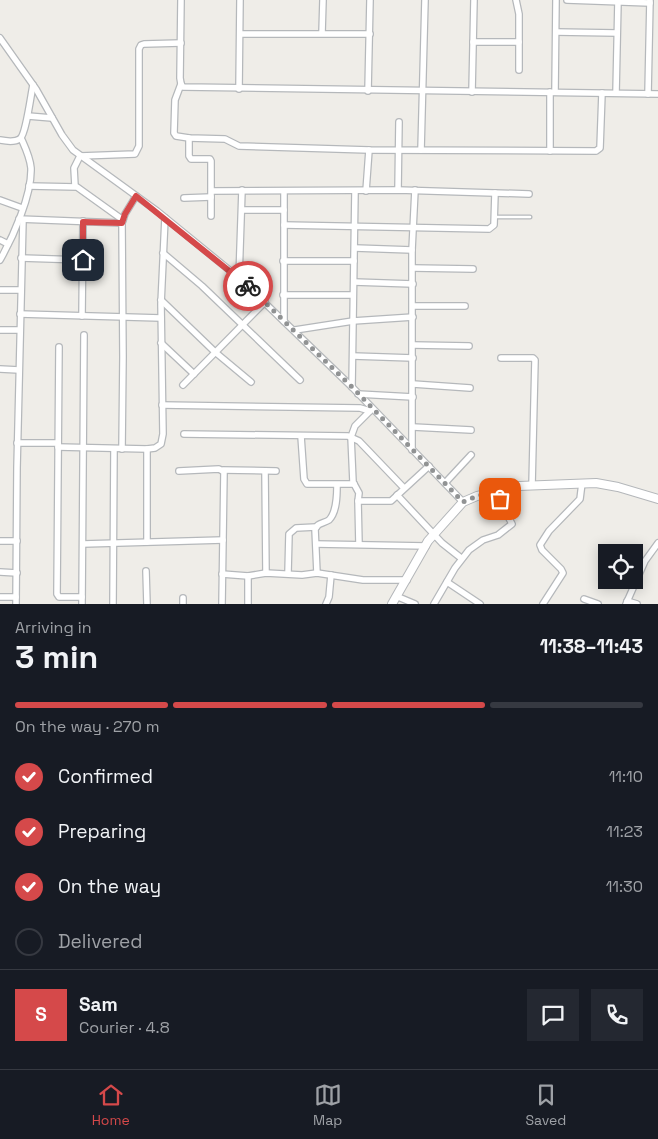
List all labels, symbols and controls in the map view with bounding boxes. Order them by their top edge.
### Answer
pin [62,239,104,281]
icon: home [69,246,97,274]
courier [223,261,273,311]
icon: bike [234,272,262,300]
pin [479,478,521,520]
icon: bag [486,485,514,513]
map controls [598,544,643,589]
button: locate [598,544,643,589]
text: Arriving in [15,617,92,638]
text: 11:38–11:43 [540,634,643,659]
text: 3 min [15,637,98,677]
text: On the way · 270 m [15,716,160,737]
icon: check [15,763,43,791]
text: Confirmed [58,764,153,789]
text: 11:10 [609,766,643,787]
icon: check [15,818,43,846]
text: Preparing [58,819,146,844]
text: 11:23 [606,821,643,842]
icon: check [15,873,43,901]
text: On the way [58,874,161,899]
text: 11:30 [606,876,643,897]
text: Delivered [58,929,143,954]
button: chat [527,989,579,1041]
button: phone [591,989,643,1041]
text: Sam [79,992,118,1017]
text: S [35,1002,47,1027]
text: Courier · 4.8 [79,1017,170,1038]
tab: Home [92,1081,130,1129]
tab: Map [313,1081,342,1129]
tab: Saved [526,1081,566,1129]

